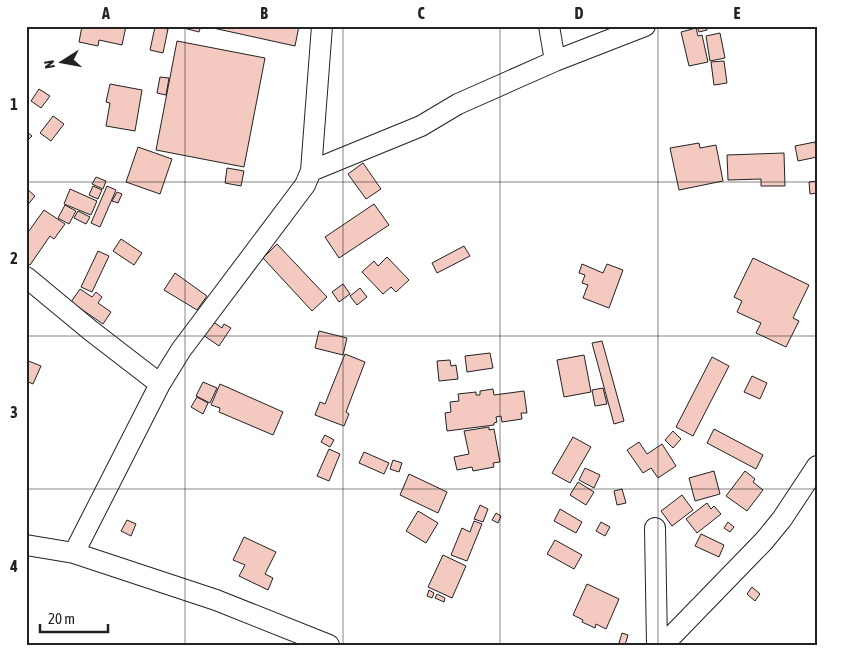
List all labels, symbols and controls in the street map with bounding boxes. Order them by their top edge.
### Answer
text: A [101,4,110,22]
text: B [260,4,268,22]
text: C [417,4,425,22]
text: D [575,4,584,22]
text: E [734,4,741,22]
north arrow [38,38,88,88]
text: N [41,59,58,70]
text: 1 [10,95,18,113]
text: 2 [10,249,18,267]
text: 3 [10,403,18,421]
text: 4 [9,557,18,575]
scale bar [40,601,108,633]
text: 20 m [48,610,75,627]

